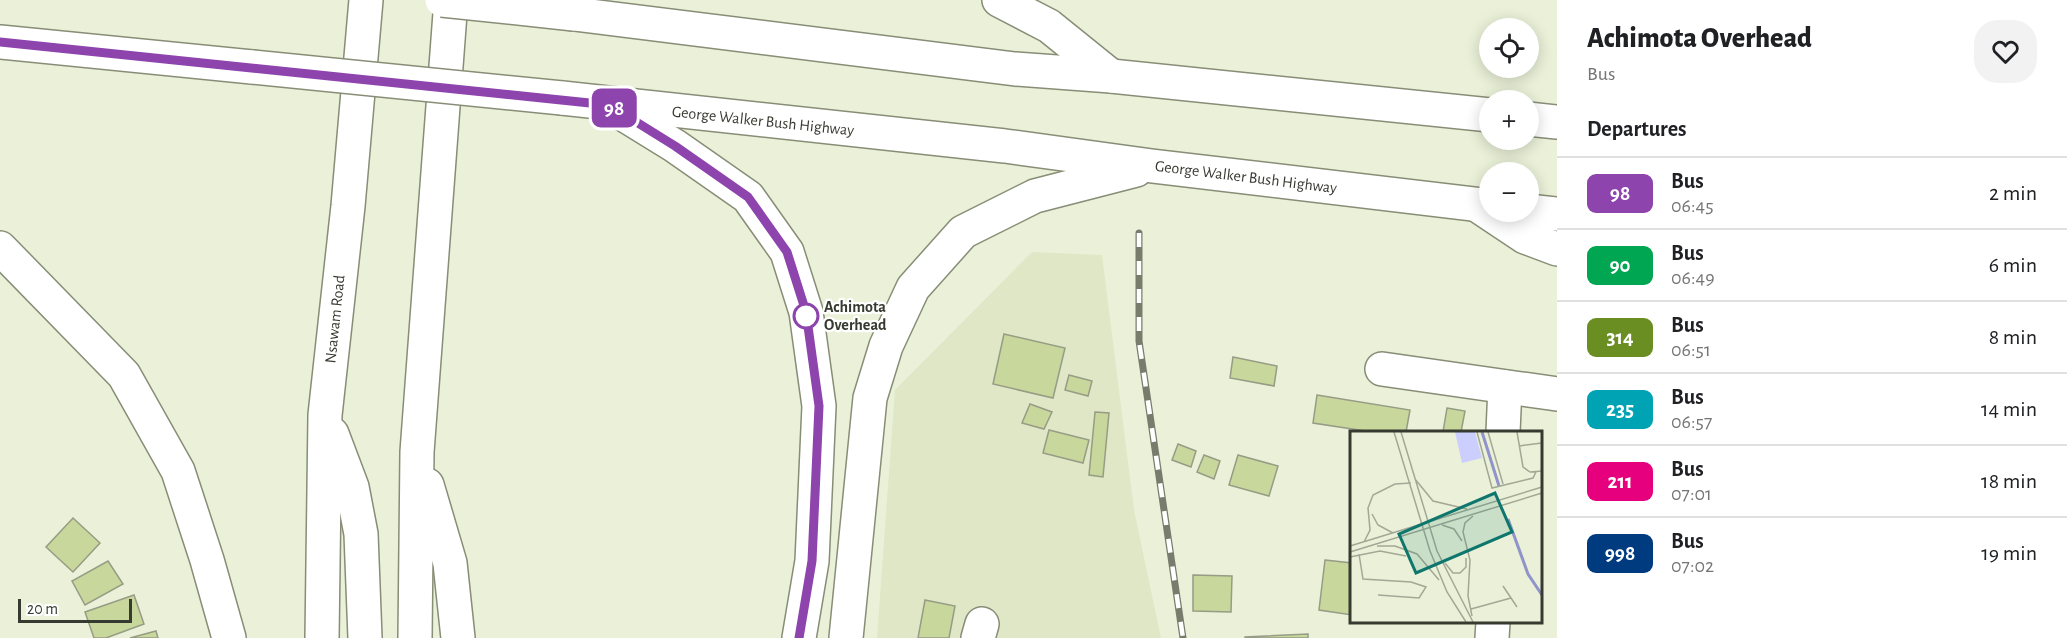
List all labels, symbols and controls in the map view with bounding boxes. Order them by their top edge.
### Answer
map controls [1479,18,1539,222]
button: locate [1479,18,1539,78]
button: heart [1974,20,2037,83]
text: Achimota Overhead [1587,25,1812,53]
text: Bus [1587,64,1615,84]
line badge: 98 [587,88,641,128]
button: + [1479,90,1539,150]
text: 98 [604,98,624,119]
street label: George Walker Bush Highway [671,103,855,140]
text: Departures [1587,118,1687,140]
street label: George Walker Bush Highway [1154,158,1338,197]
button: − [1479,162,1539,222]
text: Bus [1671,170,1704,192]
text: 2 min [1989,182,2037,204]
text: 98 [1610,183,1630,204]
text: 06:45 [1671,196,1714,216]
text: Bus [1671,242,1704,264]
text: 6 min [1989,254,2037,276]
text: 90 [1609,255,1631,276]
text: 06:49 [1671,268,1715,288]
street label: Nsawam Road [322,274,348,364]
place label: Achimota Overhead [824,299,887,333]
marker: Achimota Overhead [793,303,819,329]
text: Bus [1671,314,1704,336]
text: 8 min [1989,326,2037,348]
text: 314 [1606,327,1634,348]
text: 06:51 [1671,340,1711,360]
text: Bus [1671,386,1704,408]
text: 14 min [1981,398,2037,420]
text: 235 [1606,399,1634,420]
text: 06:57 [1671,412,1712,432]
inset map [1350,431,1542,623]
text: Bus [1671,458,1704,480]
text: 18 min [1981,470,2037,492]
text: 211 [1607,471,1633,492]
text: 07:01 [1671,484,1712,504]
text: Bus [1671,530,1704,552]
text: 19 min [1981,542,2037,564]
text: 998 [1605,543,1635,564]
text: 07:02 [1671,556,1714,576]
scale bar [18,596,132,624]
text: 20 m [27,601,58,617]

